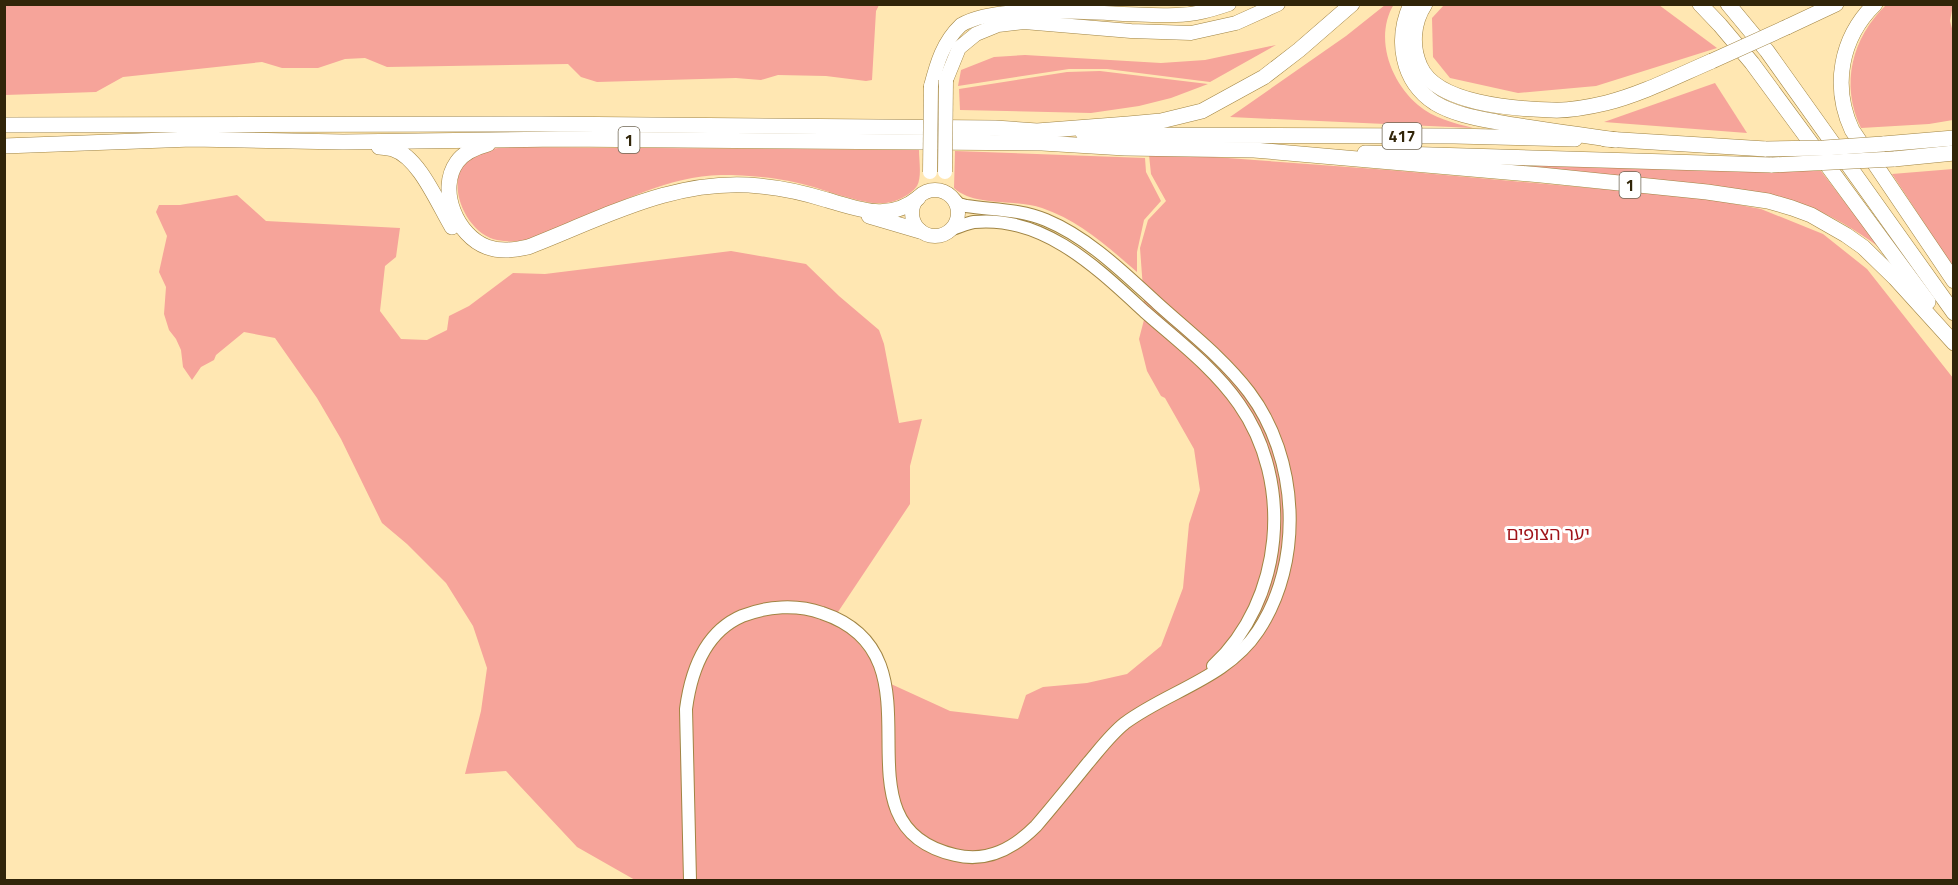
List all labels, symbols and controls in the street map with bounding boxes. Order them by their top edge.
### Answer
road number: 417 [1382,123,1422,149]
road number: 1 [618,127,640,153]
road number: 1 [1620,172,1640,198]
park label: יער הצופים [1506,520,1590,547]

